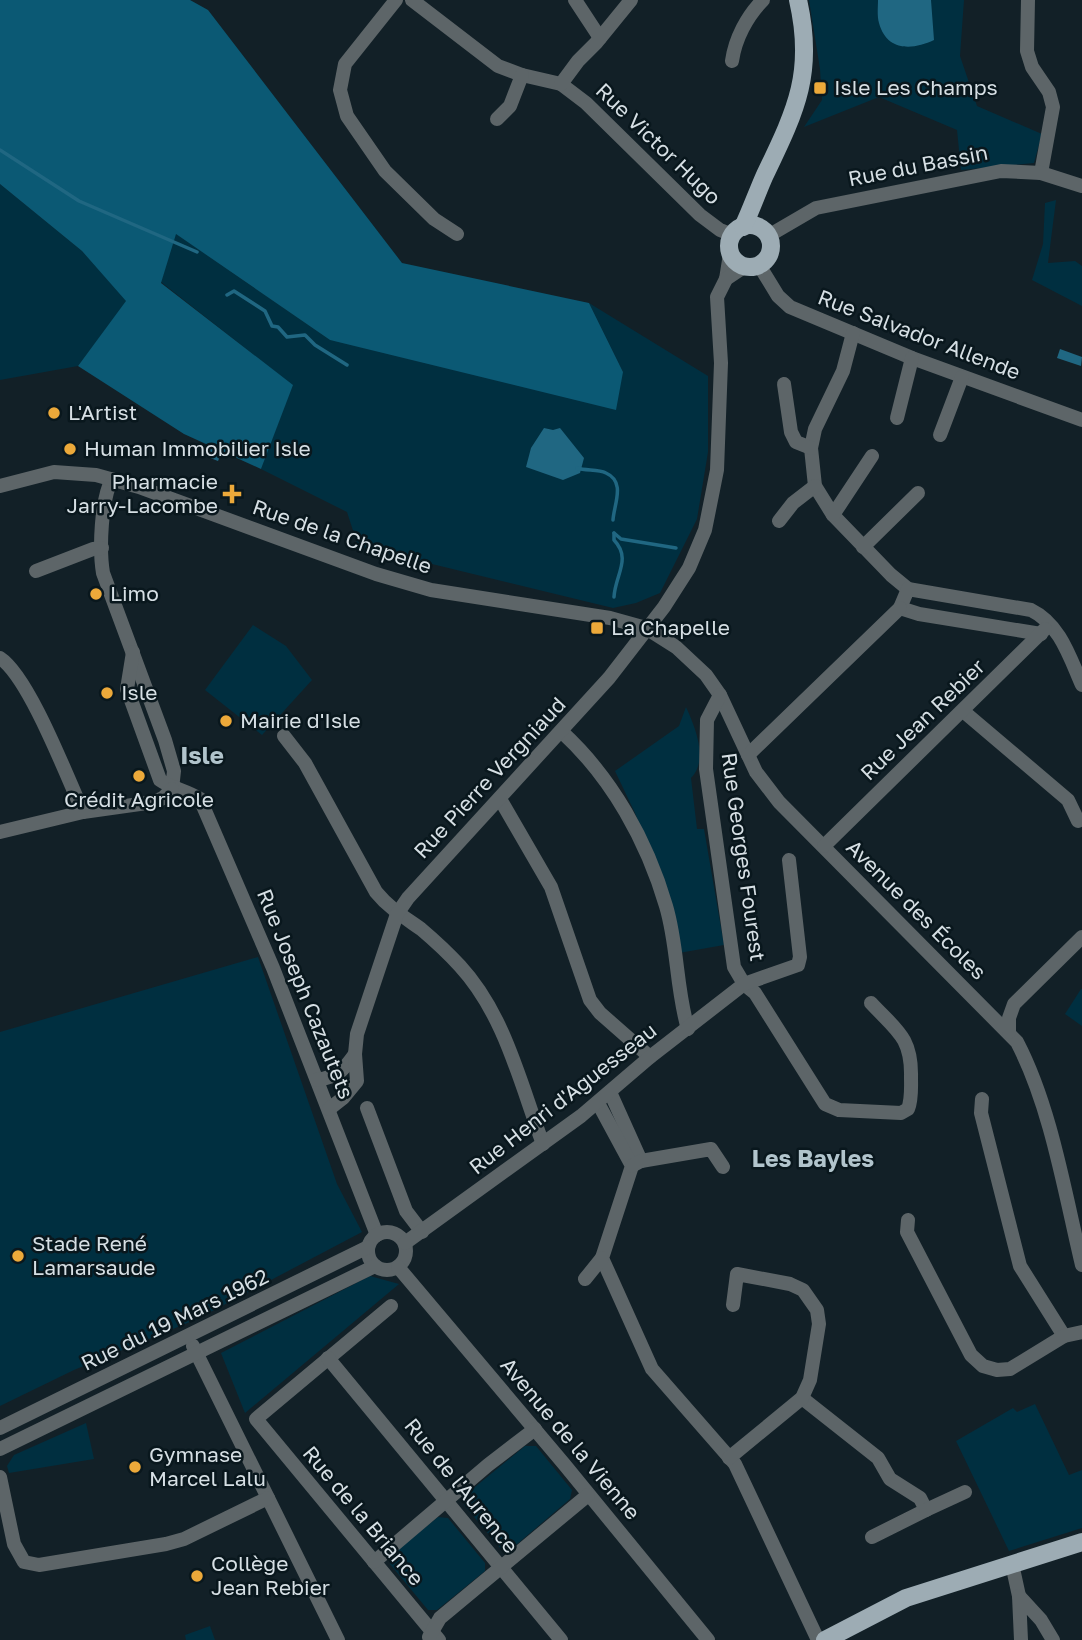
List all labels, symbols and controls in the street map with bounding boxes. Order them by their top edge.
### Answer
place label: Isle Les Champs [834,74,998,100]
street label: Rue Victor Hugo [591,77,727,210]
marker: Isle Les Champs [812,80,828,96]
street label: Rue du Bassin [846,139,990,191]
street label: Rue Salvador Allende [815,283,1024,385]
place label: L'Artist [68,399,137,425]
marker: L'Artist [46,405,62,421]
place label: Human Immobilier Isle [84,435,311,461]
marker: Human Immobilier Isle [62,441,78,457]
place label: Pharmacie Jarry-Lacombe [66,468,218,518]
marker: Pharmacie Jarry-Lacombe [224,486,240,502]
street label: Rue de la Chapelle [249,493,435,579]
place label: Limo [110,580,159,606]
marker: Limo [88,586,104,602]
place label: La Chapelle [611,614,730,640]
marker: La Chapelle [589,620,605,636]
street label: Rue Jean Rebier [855,653,990,785]
place label: Isle [121,679,157,705]
marker: Isle [99,685,115,701]
street label: Rue Pierre Vergniaud [408,691,571,863]
place label: Mairie d'Isle [240,707,361,733]
marker: Mairie d'Isle [218,713,234,729]
district label: Isle [180,740,224,769]
street label: Rue Georges Fourest [716,751,771,963]
marker: Crédit Agricole [131,768,147,784]
place label: Crédit Agricole [64,786,214,812]
street label: Avenue des Écoles [841,834,992,985]
street label: Rue Joseph Cazautets [252,885,360,1102]
street label: Rue Henri d'Aguesseau [464,1017,661,1179]
district label: Les Bayles [752,1144,874,1172]
place label: Stade René Lamarsaude [32,1230,155,1280]
marker: Stade René Lamarsaude [10,1248,26,1264]
street label: Rue du 19 Mars 1962 [77,1262,273,1376]
street label: Avenue de la Vienne [495,1352,646,1525]
street label: Rue de l'Aurence [399,1413,524,1558]
street label: Rue de la Briance [298,1440,430,1591]
place label: Gymnase Marcel Lalu [149,1441,266,1491]
marker: Gymnase Marcel Lalu [127,1459,143,1475]
place label: Collège Jean Rebier [211,1550,330,1600]
marker: Collège Jean Rebier [189,1568,205,1584]

